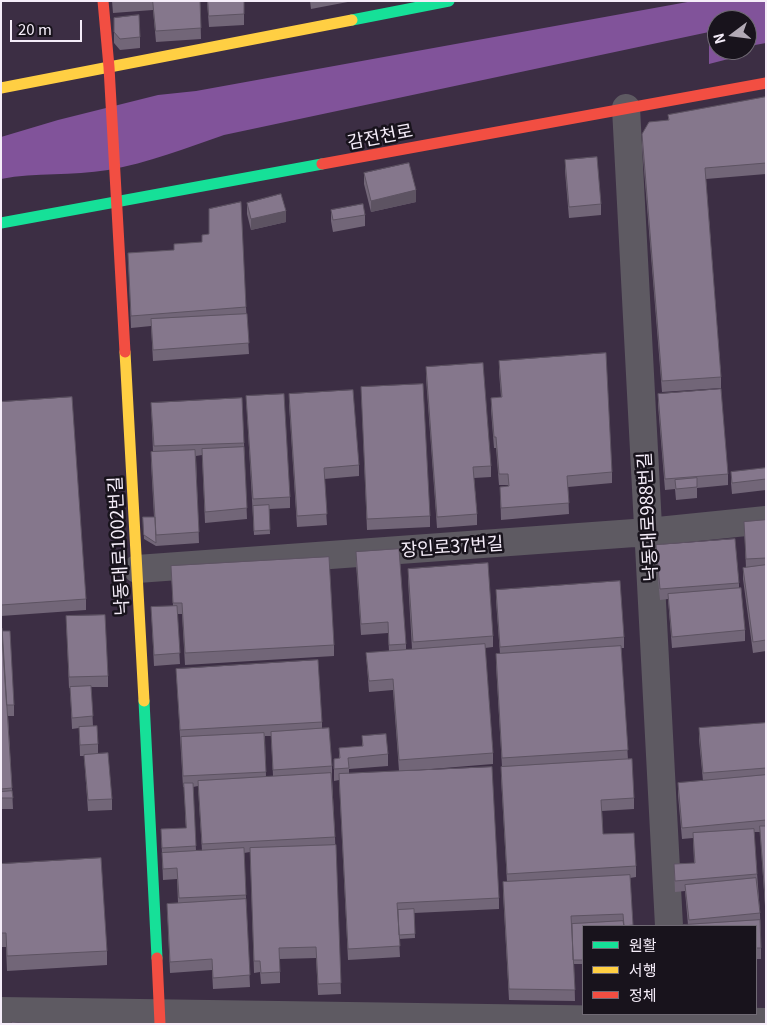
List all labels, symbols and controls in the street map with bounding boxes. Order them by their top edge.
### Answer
scale bar [12,10,85,42]
north arrow [707,10,757,60]
text: 20 m [18,18,52,39]
text: N [707,31,729,46]
street label: 감전천로 [345,119,415,153]
street label: 낙동대로988번길 [633,452,661,582]
street label: 낙동대로1002번길 [104,476,132,616]
street label: 장인로37번길 [400,532,504,560]
legend [582,925,757,1015]
text: 원활 [629,934,657,955]
text: 서행 [629,959,657,980]
text: 정체 [629,984,657,1005]

